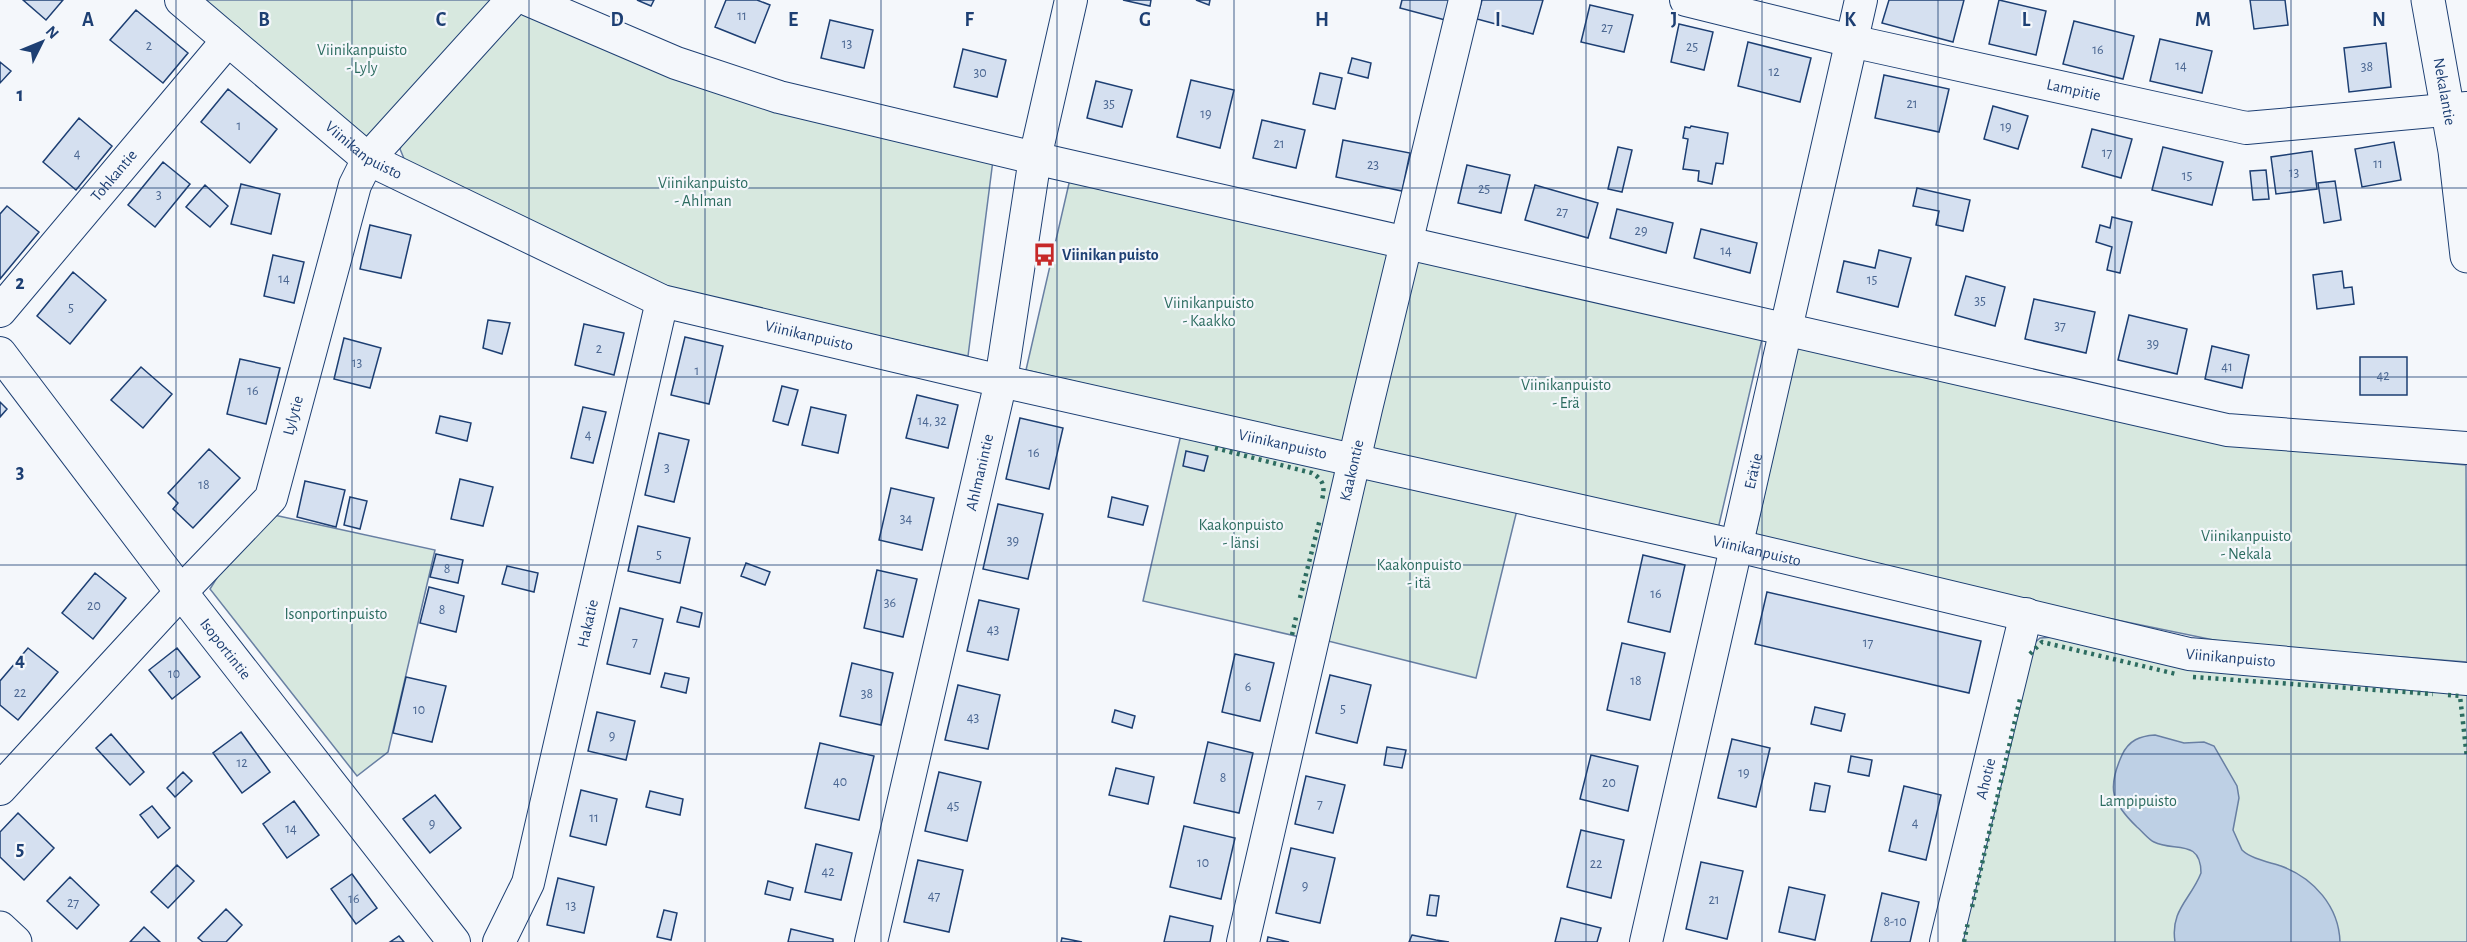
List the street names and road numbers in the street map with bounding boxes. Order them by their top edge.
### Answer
street label: Nekalantie [2430,57,2458,127]
street label: Lampitie [2045,76,2102,104]
street label: Viinikanpuisto [322,118,405,182]
street label: Tohkantie [88,147,140,204]
street label: Viinikanpuisto [763,318,855,354]
street label: Lylytie [280,394,306,437]
street label: Viinikanpuisto [1237,426,1329,462]
street label: Ahlmanintie [963,432,996,512]
street label: Kaakontie [1337,438,1367,503]
street label: Erätie [1742,452,1765,491]
street label: Viinikanpuisto [1711,533,1803,569]
street label: Hakatie [574,598,601,649]
street label: Isoportintie [197,615,254,682]
street label: Viinikanpuisto [2185,646,2276,670]
street label: Ahotie [1973,757,1999,801]

